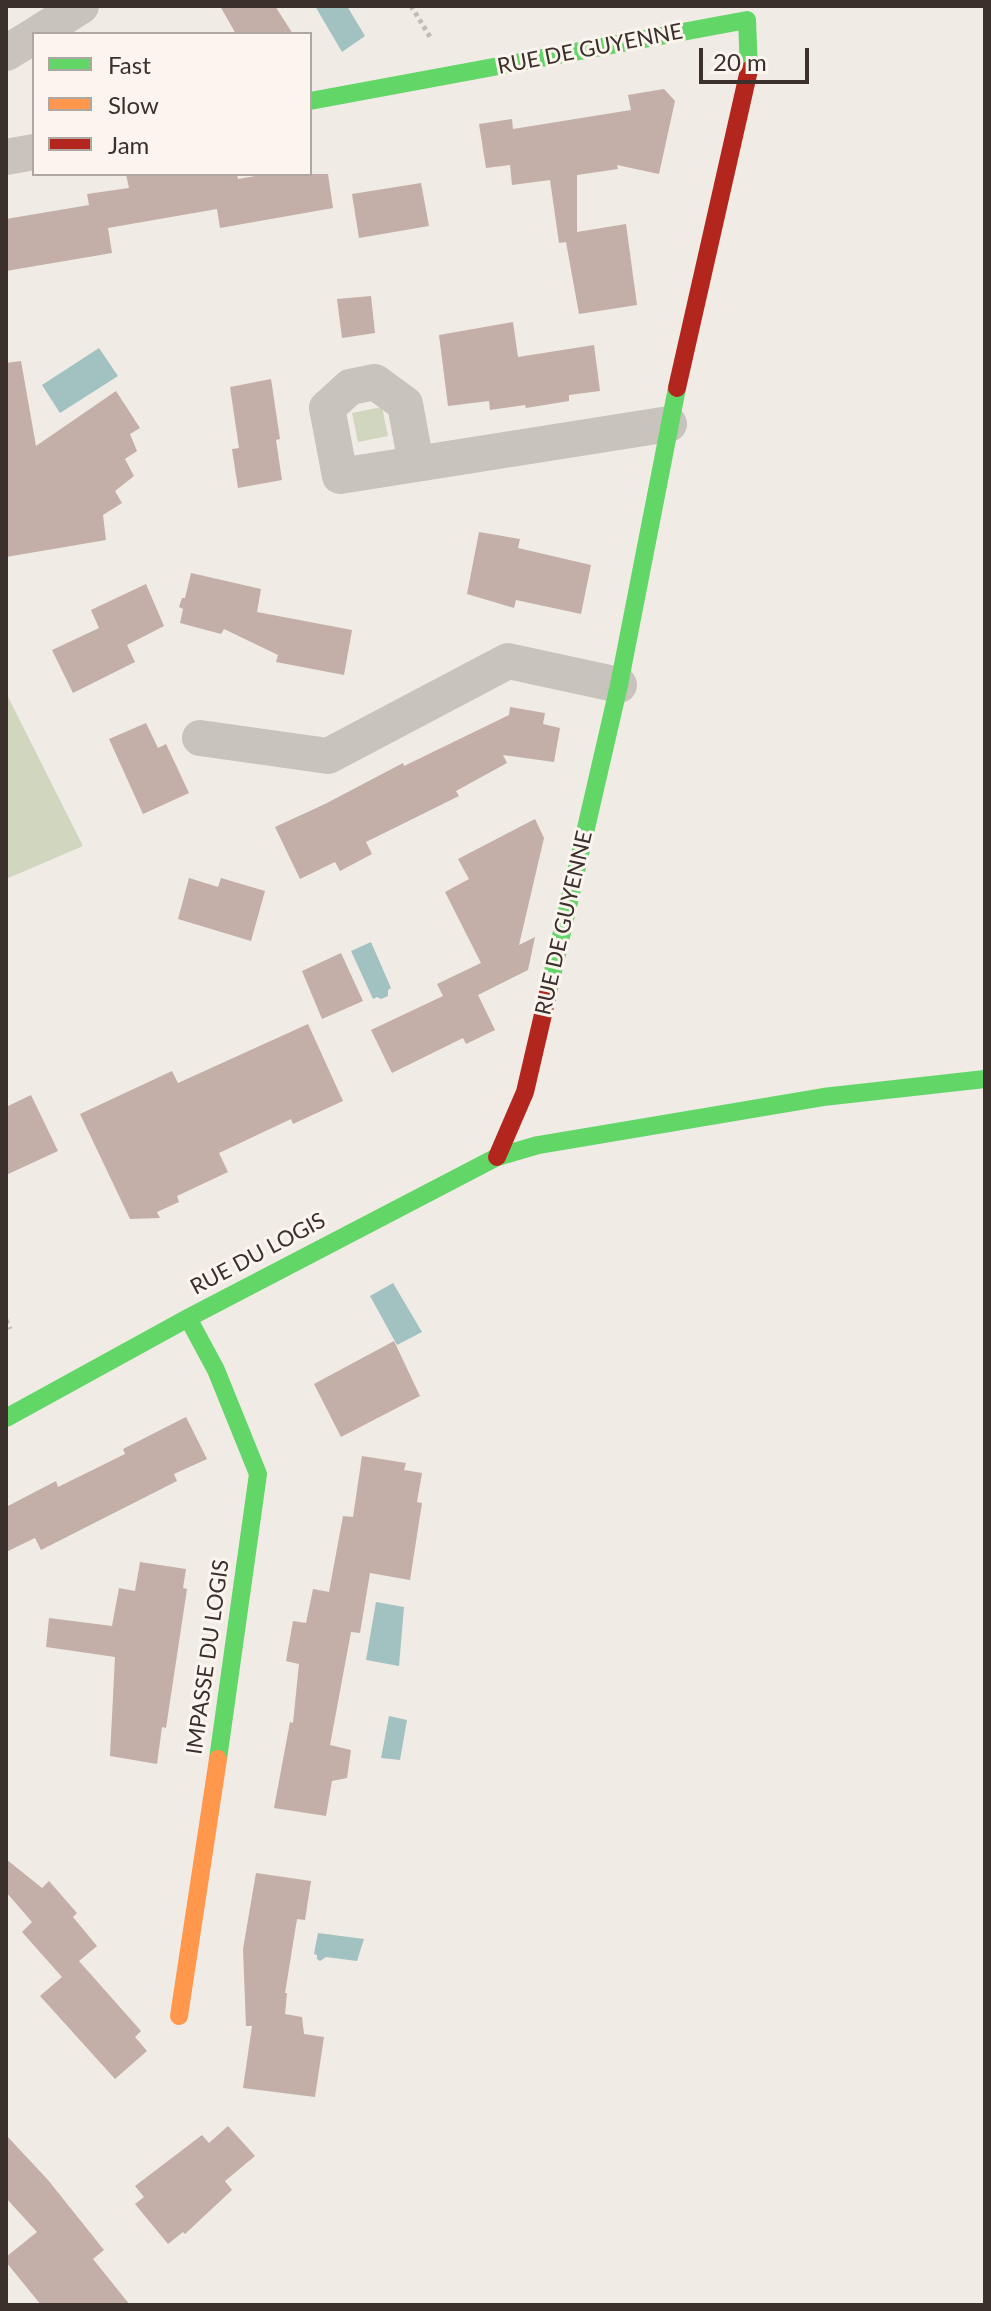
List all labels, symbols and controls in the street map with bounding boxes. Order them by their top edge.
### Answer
street label: RUE DE GUYENNE [495,18,685,80]
legend [32,32,312,176]
scale bar [703,32,813,82]
text: 20 m [713,47,767,76]
text: Fast [108,50,151,79]
text: Slow [108,90,159,119]
text: Jam [108,130,149,159]
street label: RUE DE GUYENNE [530,828,598,1018]
street label: RUE DU LOGIS [186,1207,330,1301]
street label: IMPASSE DU LOGIS [181,1558,235,1756]

